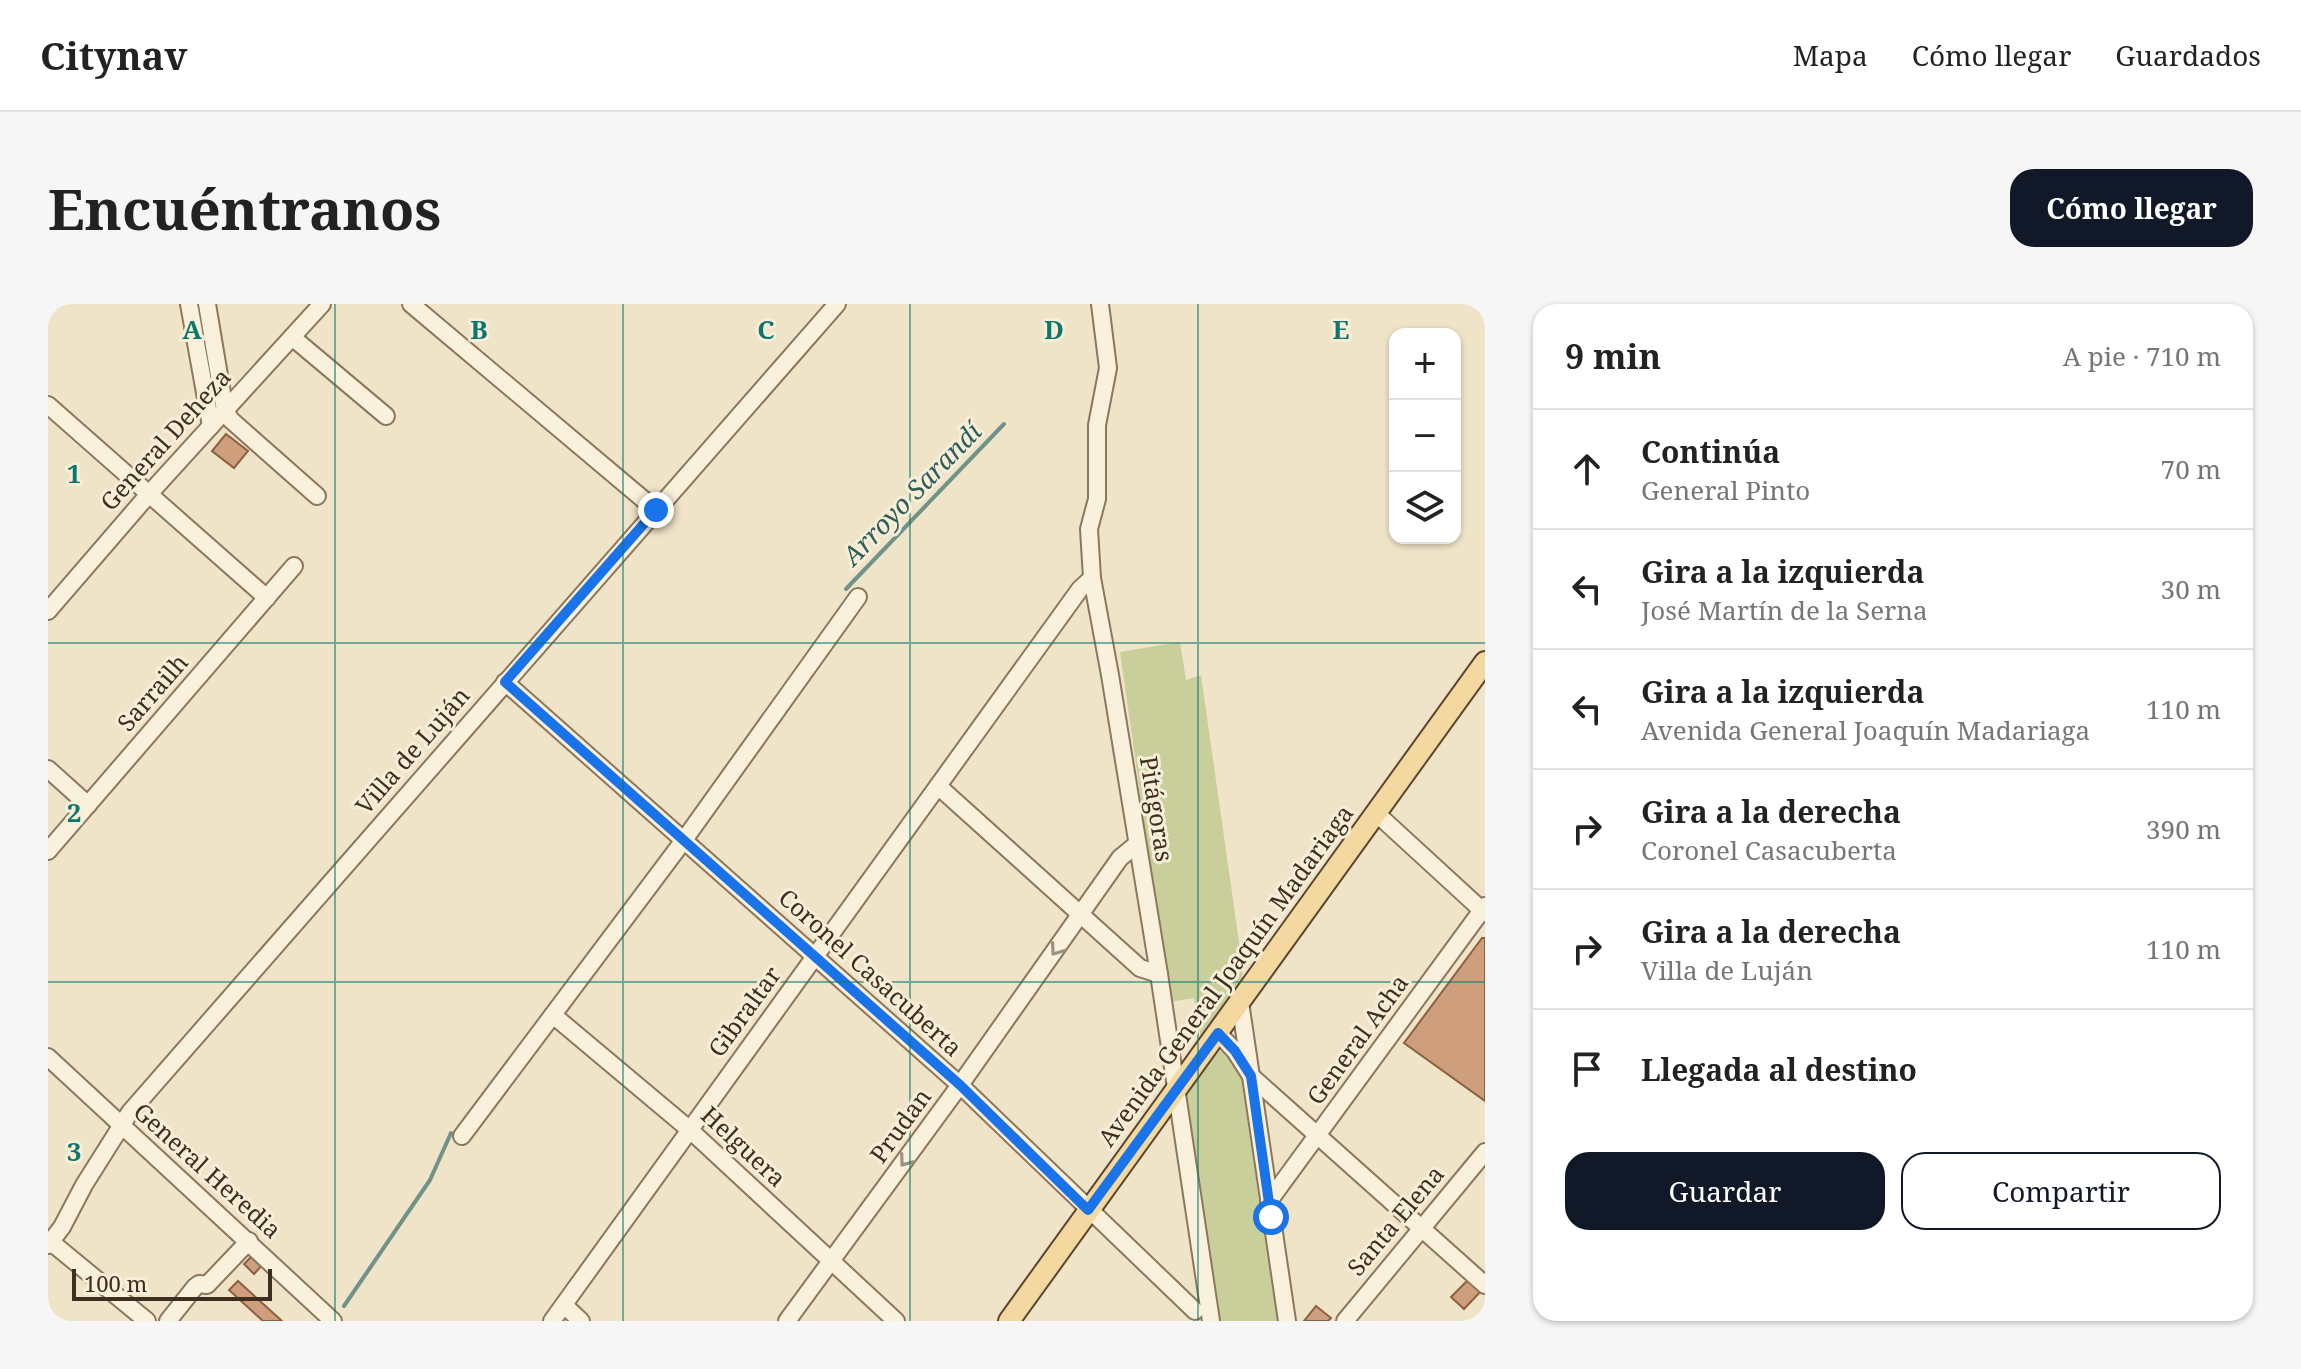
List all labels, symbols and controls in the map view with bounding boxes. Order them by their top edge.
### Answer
text: Citynav [40,29,187,81]
text: Mapa [1793,36,1868,74]
text: Cómo llegar [1912,36,2071,74]
text: Guardados [2115,36,2261,74]
button: Cómo llegar [2010,169,2253,247]
text: Encuéntranos [48,170,441,246]
text: A [182,311,202,347]
text: B [470,311,488,347]
text: C [757,311,775,347]
text: D [1044,311,1064,347]
text: E [1333,311,1350,347]
map controls [1389,328,1461,544]
button: + [1389,328,1461,400]
text: 9 min [1565,333,1661,379]
text: A pie · 710 m [2063,338,2221,374]
street label: General Deheza [92,361,238,517]
button: − [1389,400,1461,472]
water label: Arroyo Sarandí [832,412,990,574]
text: Continúa [1641,431,1780,472]
icon: ahead [1565,447,1609,491]
text: 70 m [2161,451,2221,487]
text: 1 [67,455,81,491]
button: layers [1389,472,1461,544]
text: General Pinto [1641,472,1810,508]
route end [638,492,674,528]
text: Gira a la izquierda [1641,551,1924,592]
icon: left [1565,567,1609,611]
text: 30 m [2161,571,2221,607]
text: José Martín de la Serna [1641,592,1928,628]
street label: Sarrailh [109,646,195,738]
text: Gira a la izquierda [1641,671,1924,712]
street label: Villa de Luján [347,679,476,821]
icon: left [1565,687,1609,731]
text: 110 m [2146,691,2221,727]
text: Avenida General Joaquín Madariaga [1641,712,2090,748]
street label: Pitágoras [1133,754,1182,864]
text: Gira a la derecha [1641,791,1901,832]
text: 2 [67,794,81,830]
street label: Avenida General Joaquín Madariaga [1090,798,1360,1153]
icon: right [1565,807,1609,851]
text: 390 m [2146,811,2221,847]
text: Coronel Casacuberta [1641,832,1897,868]
street label: Coronel Casacuberta [772,881,970,1063]
text: Gira a la derecha [1641,911,1901,952]
icon: right [1565,927,1609,971]
text: 110 m [2146,931,2221,967]
one-way arrow [1051,941,1066,956]
text: Villa de Luján [1641,952,1813,988]
street label: Gibraltar [700,959,788,1063]
street label: General Acha [1298,967,1415,1111]
icon: arrive [1565,1047,1609,1091]
text: Llegada al destino [1641,1049,1917,1090]
street label: Prudan [862,1081,938,1169]
street label: General Heredia [127,1095,289,1245]
street label: Helguera [695,1098,794,1194]
text: 3 [67,1133,81,1169]
one-way arrow [900,1152,914,1167]
button: Guardar [1565,1152,1885,1230]
button: Compartir [1901,1152,2221,1230]
street label: Santa Elena [1339,1158,1451,1282]
route start [1253,1199,1289,1235]
scale bar [72,1265,272,1301]
text: 100 m [84,1268,147,1298]

